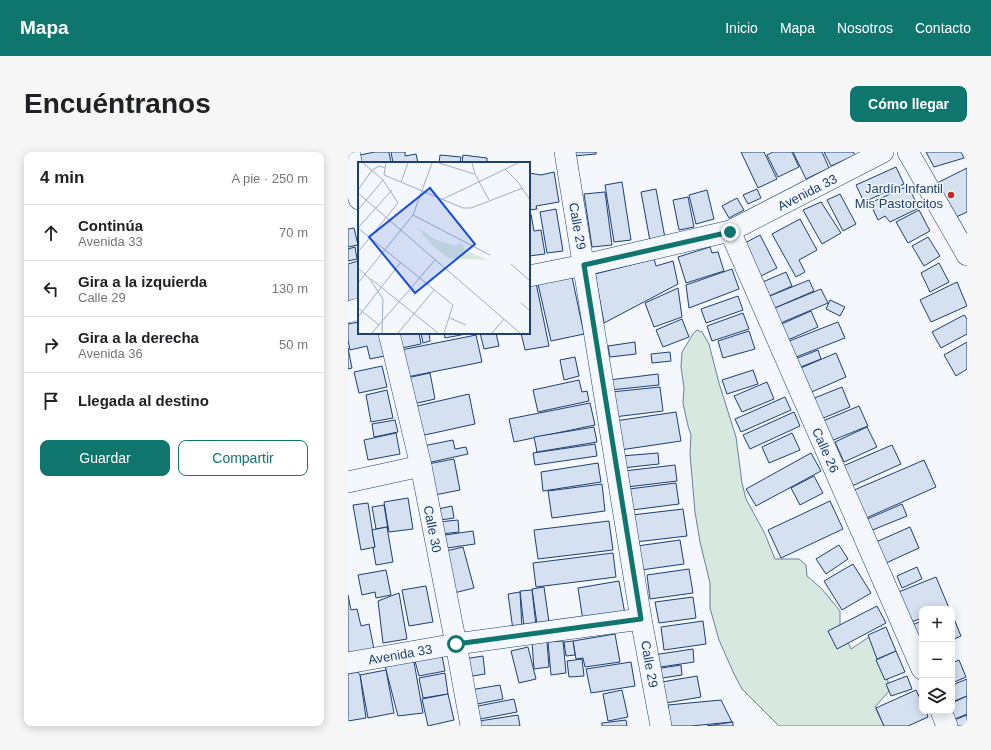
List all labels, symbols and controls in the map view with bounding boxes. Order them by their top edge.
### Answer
text: Mapa [20,17,69,38]
text: Inicio [725,20,758,36]
text: Mapa [780,20,815,36]
text: Nosotros [837,20,893,36]
text: Contacto [915,20,971,36]
button: Cómo llegar [850,86,967,122]
text: Encuéntranos [24,88,211,119]
inset map [358,162,530,334]
text: 4 min [40,168,84,187]
text: A pie · 250 m [231,171,308,186]
street label: Avenida 33 [775,171,840,214]
place label: Jardín Infantil Mis Pastorcitos [855,181,943,211]
marker: Jardín Infantil Mis Pastorcitos [946,190,956,200]
street label: Calle 29 [566,201,589,251]
text: Continúa [78,217,143,234]
icon: ahead [40,222,62,244]
route end [721,223,739,241]
text: 70 m [279,225,308,240]
text: Avenida 33 [78,234,143,249]
text: Gira a la izquierda [78,273,207,290]
icon: left [40,278,62,300]
text: 130 m [272,281,308,296]
text: Calle 29 [78,290,126,305]
text: Gira a la derecha [78,329,199,346]
icon: right [40,334,62,356]
text: 50 m [279,337,308,352]
text: Avenida 36 [78,346,143,361]
icon: arrive [40,390,62,412]
text: Llegada al destino [78,392,209,409]
street label: Calle 26 [809,425,842,475]
button: Guardar [40,440,170,476]
button: Compartir [178,440,308,476]
street label: Calle 30 [421,504,444,554]
map controls [919,606,955,714]
button: + [919,606,955,642]
route start [447,635,465,653]
street label: Calle 29 [638,639,661,689]
street label: Avenida 33 [367,641,433,668]
button: − [919,642,955,678]
button: layers [919,678,955,714]

